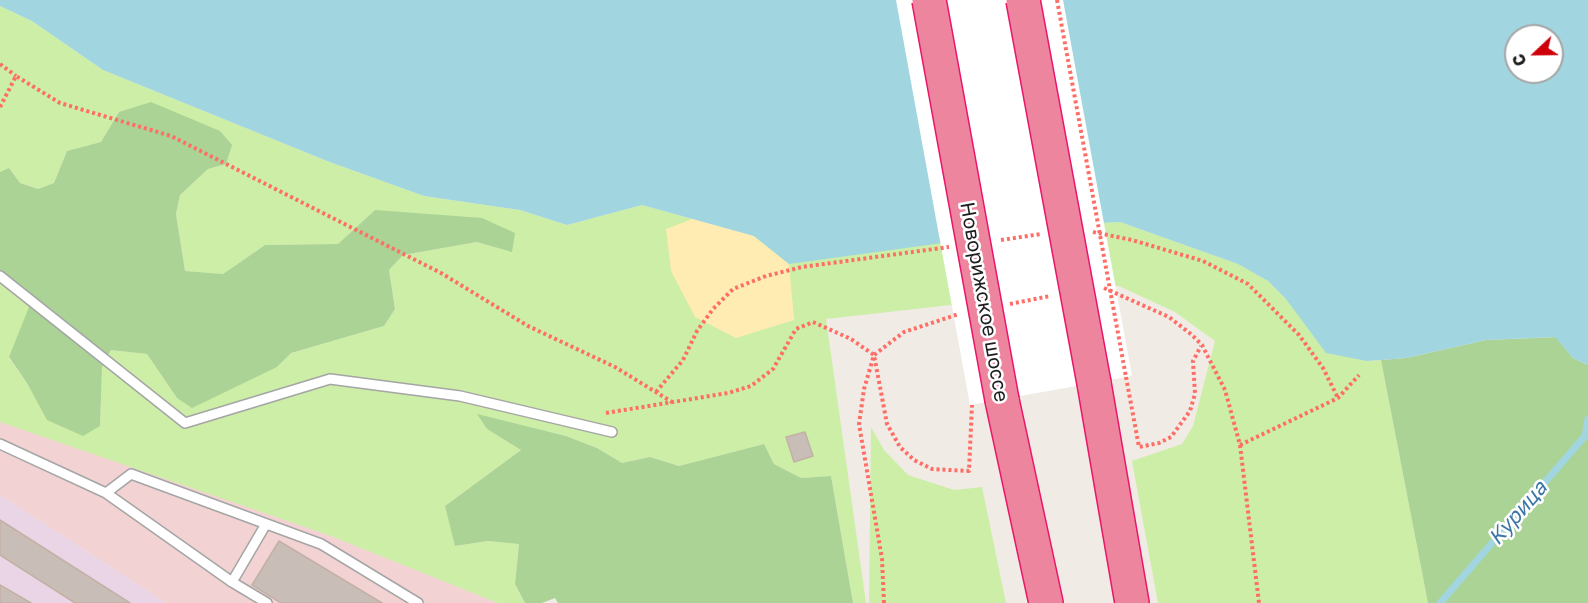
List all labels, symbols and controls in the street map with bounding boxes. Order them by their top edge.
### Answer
north arrow [1504,24,1564,84]
text: С [1508,51,1531,69]
street label: Новорижское шоссе [955,200,1013,404]
water label: Курица [1483,476,1553,550]

